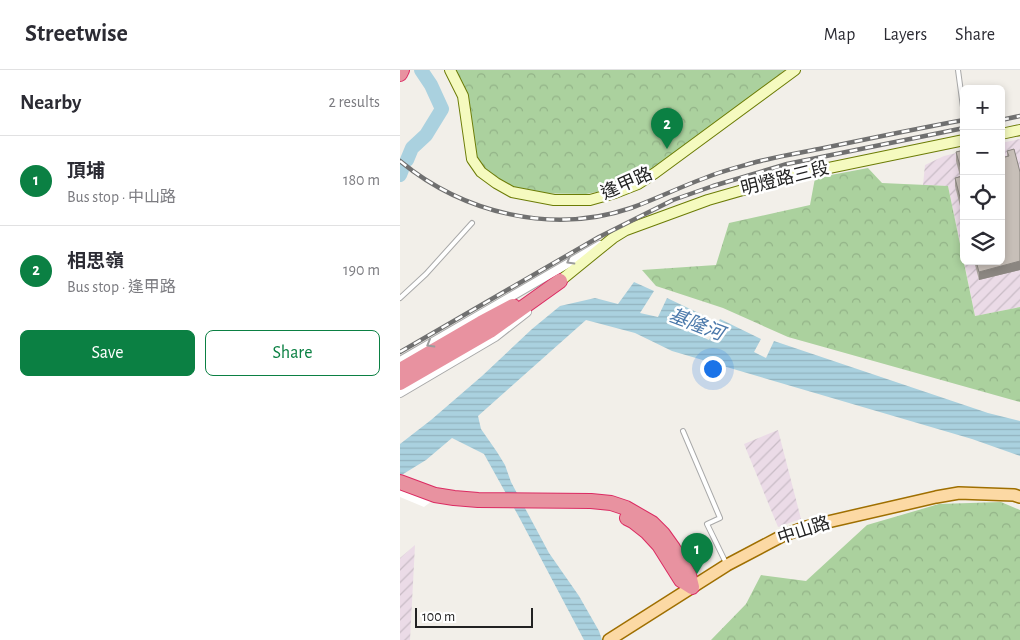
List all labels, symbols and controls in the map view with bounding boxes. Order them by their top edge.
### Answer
text: Streetwise [25,22,128,46]
text: Map [824,26,855,44]
text: Layers [883,26,927,44]
text: Share [955,26,995,44]
map controls [960,85,1005,265]
button: + [960,85,1005,130]
text: Nearby [20,92,81,113]
text: 2 results [328,94,380,110]
pin: 2 [651,108,683,149]
button: − [960,130,1005,175]
street label: 明燈路三段 [739,157,831,199]
text: 頂埔 [67,162,105,181]
street label: 逢甲路 [598,163,655,203]
text: 1 [33,172,39,188]
text: 180 m [343,172,380,188]
button: locate [960,175,1005,220]
text: Bus stop · 中山路 [67,189,176,205]
button: layers [960,220,1005,265]
text: 相思嶺 [67,252,124,271]
one-way arrow [567,255,576,265]
text: 2 [32,262,40,278]
text: 190 m [343,262,380,278]
text: Bus stop · 逢甲路 [67,279,176,295]
water label: 基隆河 [666,305,730,346]
button: Save [20,330,195,376]
button: Share [205,330,380,376]
one-way arrow [427,337,436,347]
your location [700,356,726,382]
street label: 中山路 [775,512,832,548]
pin: 1 [681,533,713,574]
scale bar [415,605,532,628]
text: 100 m [422,610,455,624]

